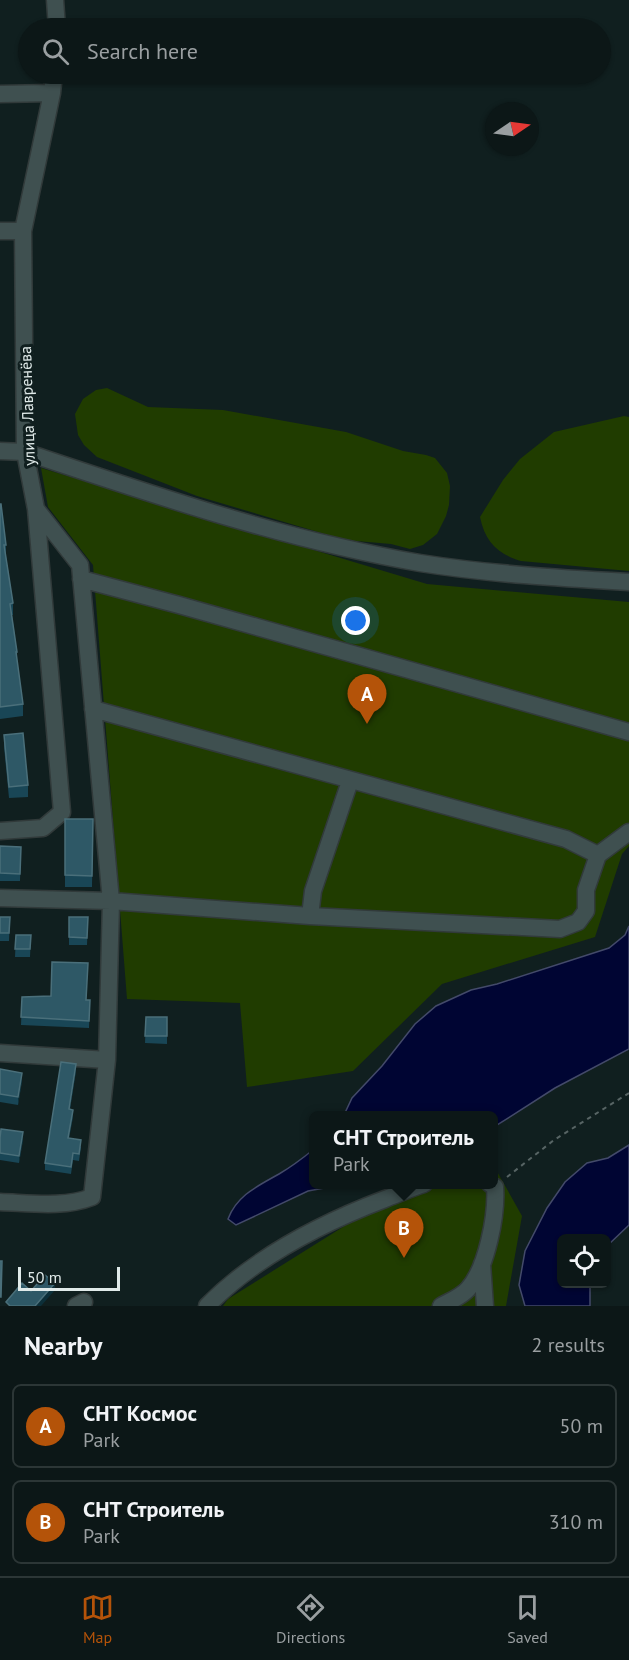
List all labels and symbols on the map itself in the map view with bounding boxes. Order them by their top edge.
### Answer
north arrow [485,102,539,156]
street label: улица Лавренёва [15,346,39,466]
your location [341,606,370,635]
pin: A [348,674,386,724]
pin: B [384,1208,424,1258]
scale bar [18,1264,120,1292]

